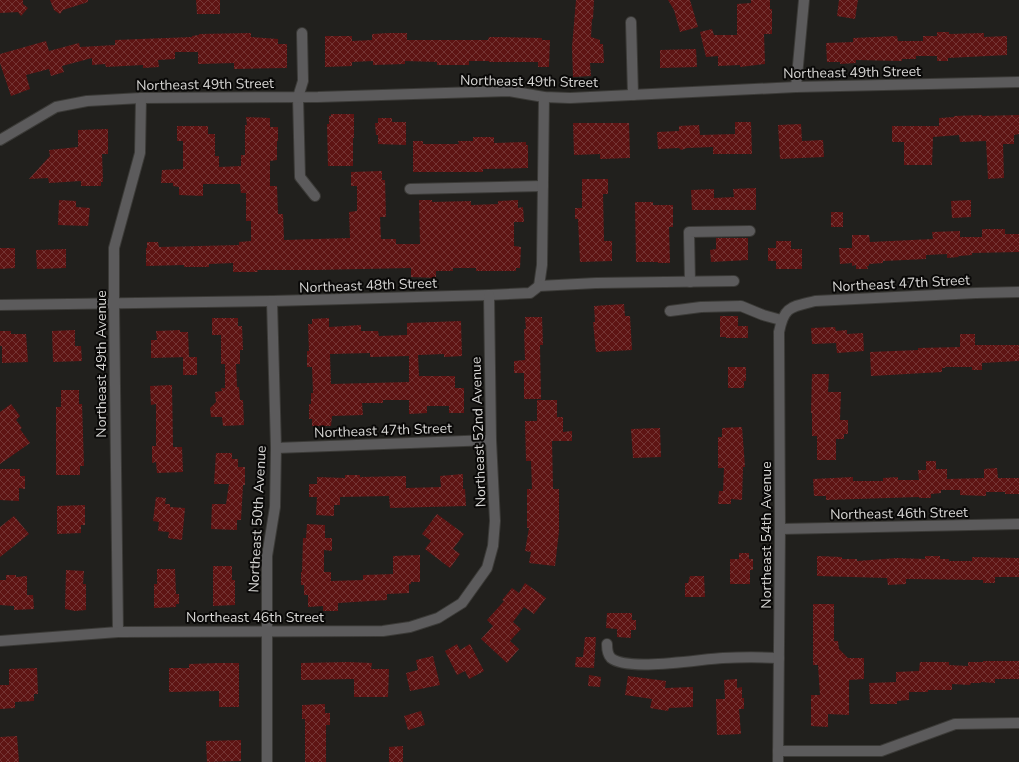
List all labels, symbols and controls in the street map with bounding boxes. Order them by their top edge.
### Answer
street label: Northeast 49th Street [783,62,921,83]
street label: Northeast 49th Street [460,71,598,92]
street label: Northeast 49th Street [136,74,274,95]
street label: Northeast 47th Street [832,270,970,297]
street label: Northeast 48th Street [299,274,437,297]
street label: Northeast 49th Avenue [92,290,111,438]
street label: Northeast 52nd Avenue [466,356,491,508]
street label: Northeast 47th Street [314,419,452,442]
street label: Northeast 50th Avenue [244,445,271,593]
street label: Northeast 54th Avenue [757,461,776,609]
street label: Northeast 46th Street [830,503,968,524]
street label: Northeast 46th Street [186,608,324,627]

